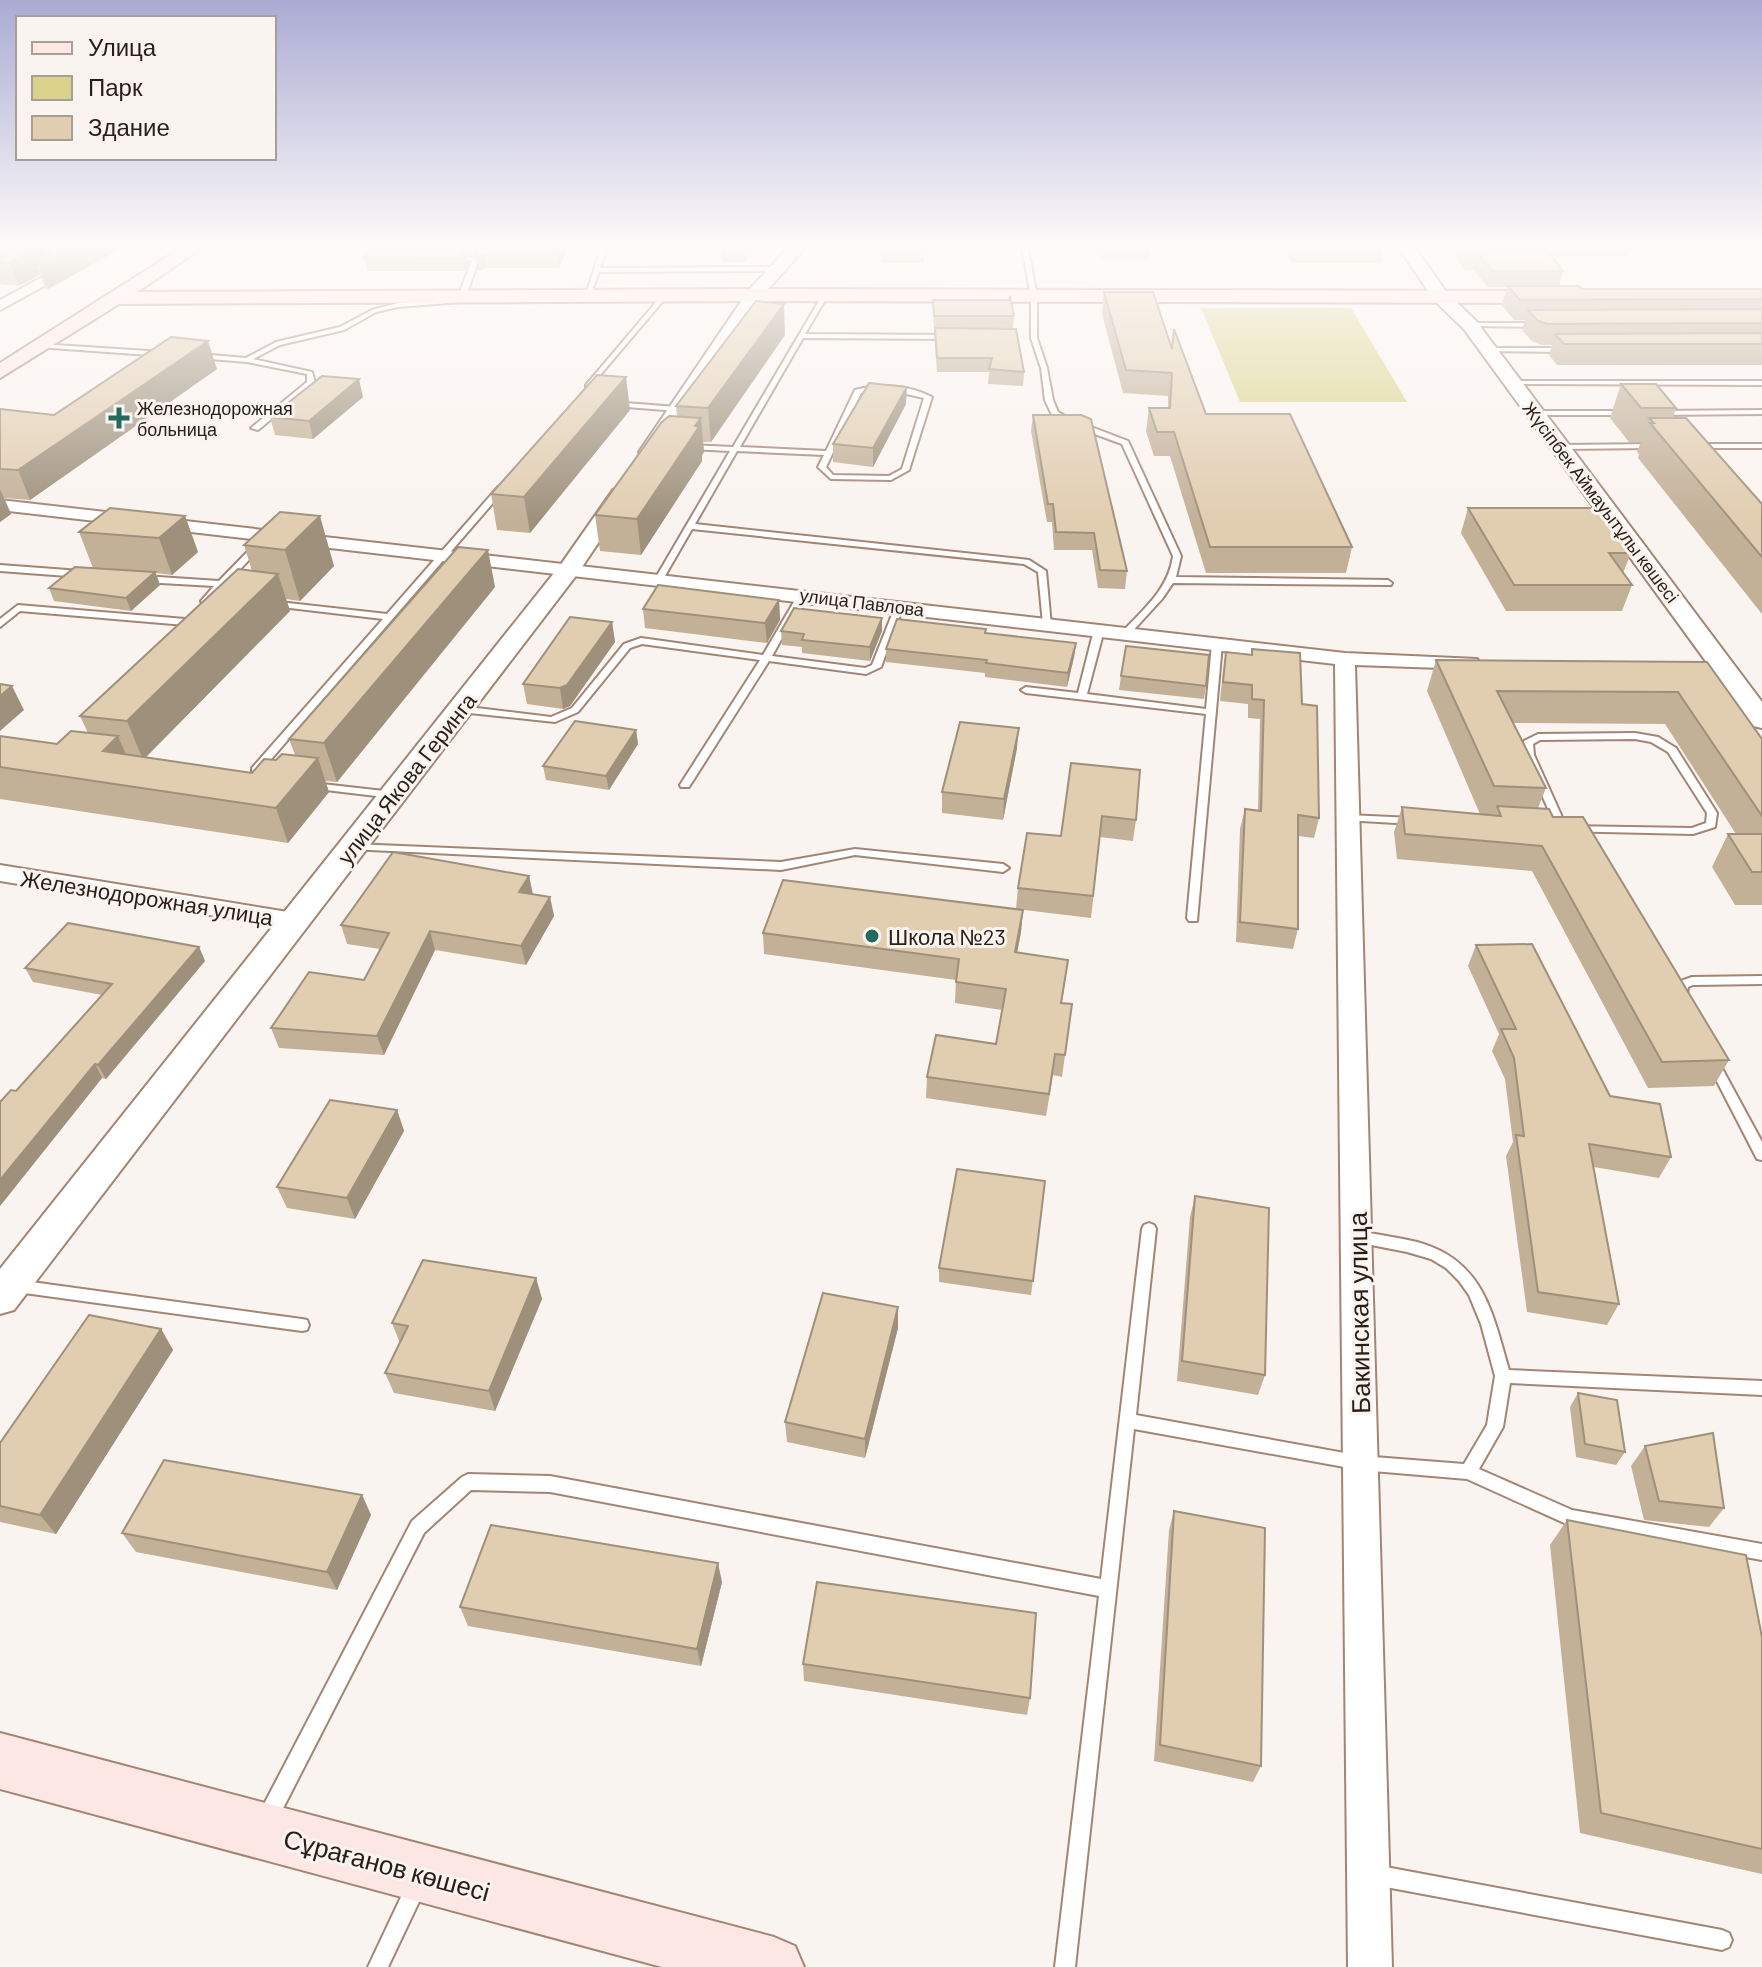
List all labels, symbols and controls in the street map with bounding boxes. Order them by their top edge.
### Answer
legend [16,16,276,160]
text: Улица [88,32,157,61]
text: Парк [88,72,143,101]
text: Здание [88,112,170,141]
place label: Железнодорожная больница [137,397,293,440]
street label: Жүсіпбек Аймауытұлы көшесі [1518,397,1684,607]
marker: Железнодорожная больница [108,407,130,429]
street label: улица Павлова [798,583,926,621]
street label: улица Якова Геринга [331,687,482,869]
street label: Железнодорожная улица [19,864,276,931]
place label: Школа №23 [888,923,1006,949]
marker: Школа №23 [863,927,881,945]
street label: Бакинская улица [1341,1211,1375,1414]
street label: Сұрағанов көшесі [280,1822,494,1906]

